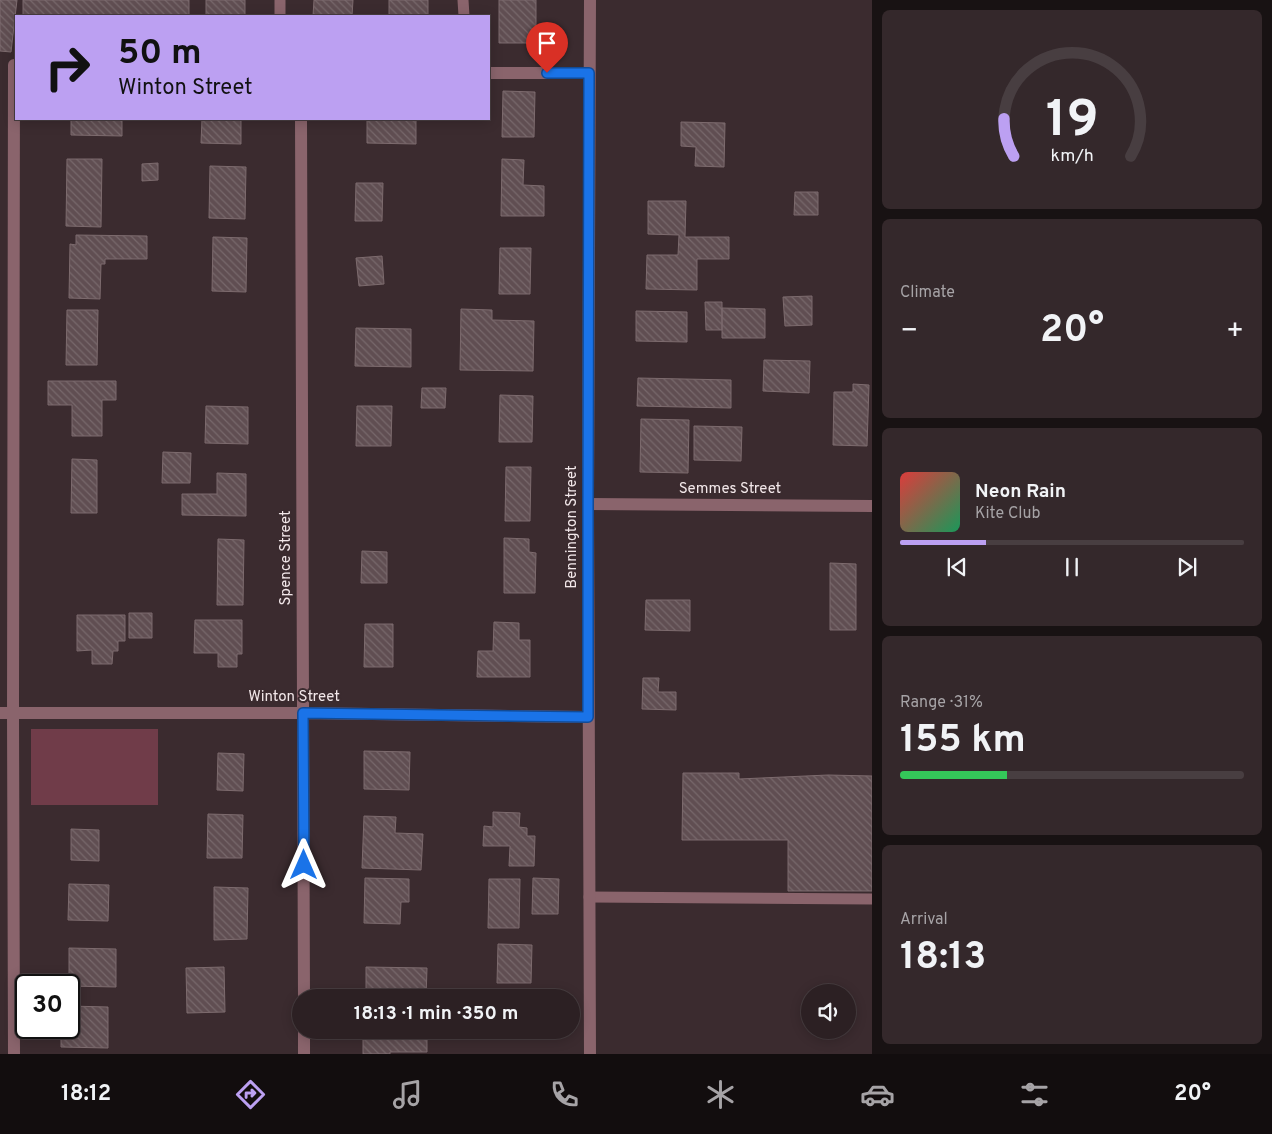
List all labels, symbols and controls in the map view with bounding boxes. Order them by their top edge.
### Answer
pin [526,22,568,73]
icon: arrive [533,29,561,57]
text: 50 m [118,32,202,76]
icon: right [35,35,100,100]
text: Winton Street [118,75,253,102]
text: 19 [1046,89,1098,155]
text: km/h [1050,145,1094,168]
text: Climate [900,283,955,303]
text: 20° [1040,307,1104,356]
text: − [900,314,918,350]
text: + [1226,314,1244,350]
street label: Bennington Street [563,465,582,589]
street label: Semmes Street [679,480,781,499]
text: Neon Rain [975,480,1066,504]
text: Kite Club [975,504,1040,524]
street label: Spence Street [277,510,296,606]
icon: previous [943,553,971,581]
icon: pause [1058,553,1086,581]
icon: next [1173,553,1201,581]
street label: Winton Street [248,688,340,707]
text: Range · 31% [900,693,983,713]
text: 155 km [900,717,1026,766]
position arrow [277,838,329,890]
text: Arrival [900,910,948,930]
text: 18:13 [900,934,986,983]
speed limit sign: 30 [15,974,80,1039]
map controls [801,984,856,1039]
button: sound [801,984,856,1039]
text: 18:13 · 1 min · 350 m [354,1002,518,1026]
icon: directions [233,1077,268,1112]
icon: music [390,1077,425,1112]
icon: phone [547,1077,582,1112]
icon: climate [703,1077,738,1112]
icon: car [860,1077,895,1112]
icon: filters [1017,1077,1052,1112]
text: 18:12 [61,1081,111,1108]
text: 20° [1174,1081,1211,1108]

